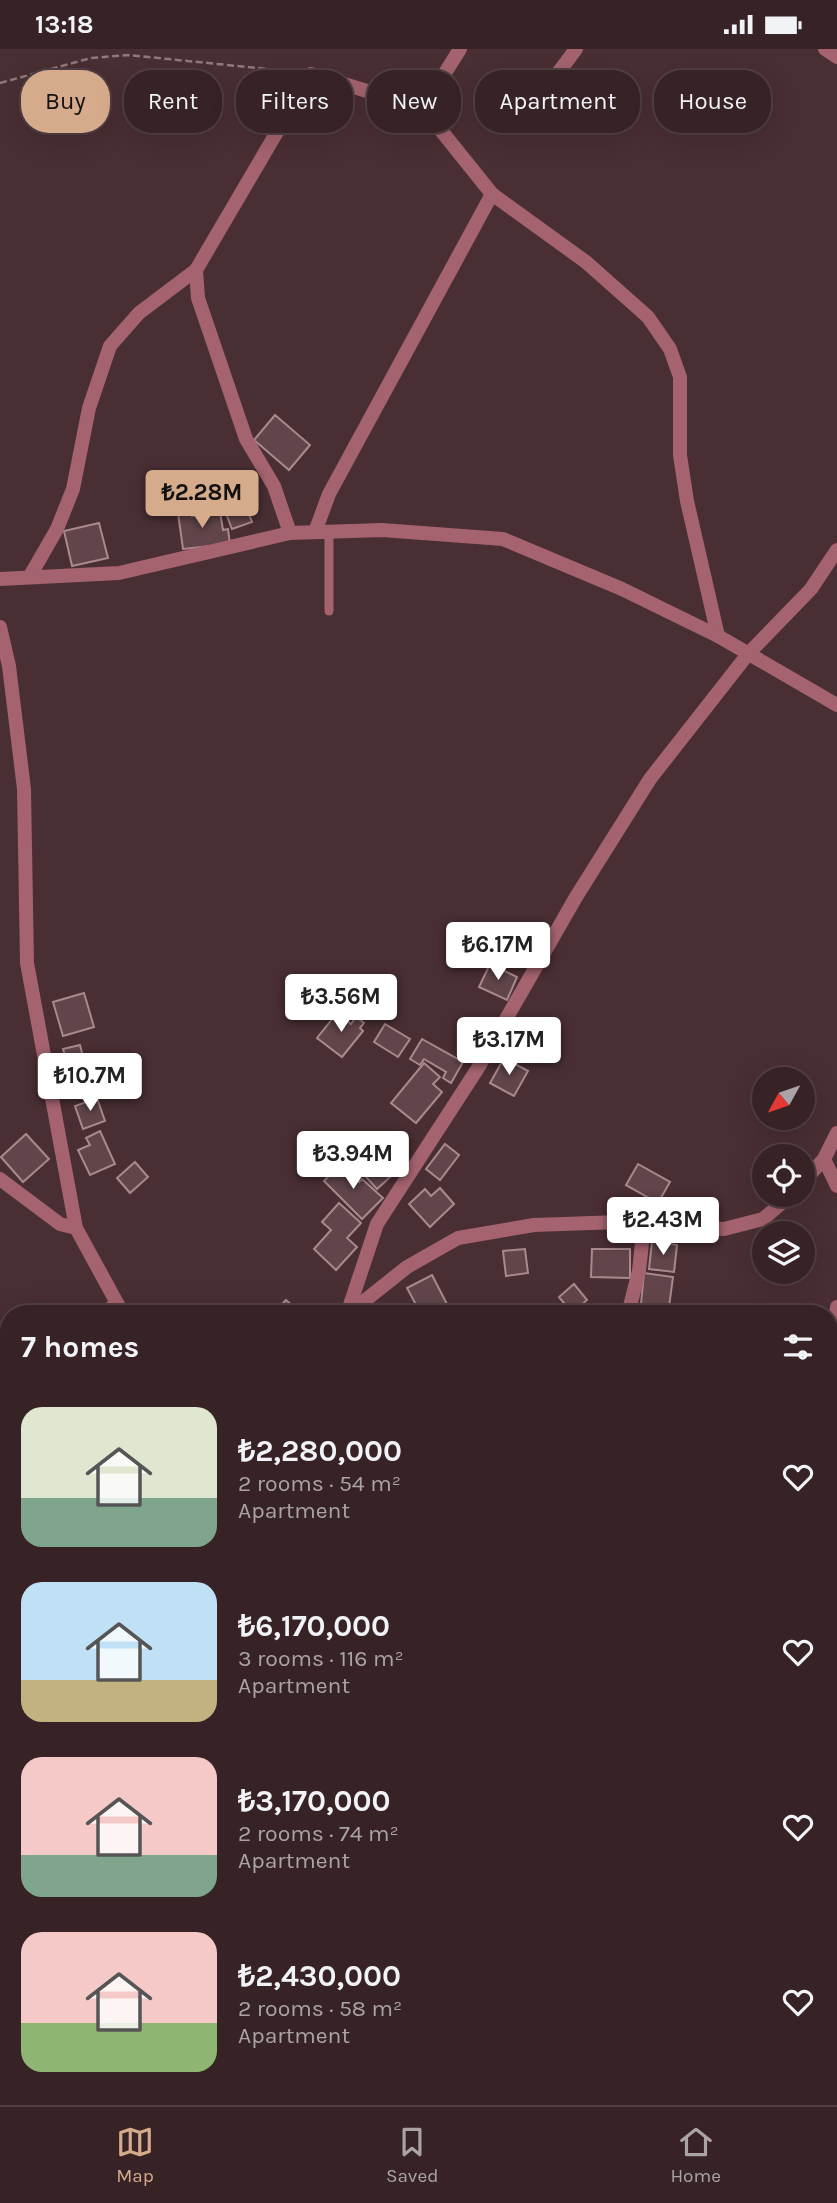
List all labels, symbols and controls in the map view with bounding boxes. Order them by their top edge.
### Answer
text: 13:18 [35,9,94,40]
chip: Buy [21,70,110,133]
chip: Rent [124,70,222,133]
chip: Filters [236,70,353,133]
chip: New [367,70,461,133]
chip: Apartment [475,70,640,133]
chip: House [654,70,771,133]
pin: ₺2.28M [145,470,259,530]
text: ₺2.28M [162,479,242,506]
pin: ₺6.17M [441,923,555,982]
text: ₺6.17M [462,931,534,958]
pin: ₺3.56M [284,975,398,1034]
text: ₺3.56M [301,983,381,1010]
pin: ₺3.17M [452,1017,566,1077]
text: ₺3.17M [473,1026,545,1053]
pin: ₺10.7M [33,1053,147,1113]
text: ₺10.7M [54,1062,126,1089]
north arrow [752,1067,816,1131]
map controls [752,1067,815,1284]
pin: ₺3.94M [296,1131,410,1191]
text: ₺3.94M [313,1140,393,1167]
button: locate [752,1144,815,1207]
pin: ₺2.43M [606,1197,720,1257]
text: ₺2.43M [623,1206,703,1233]
button: layers [752,1221,815,1284]
icon: filters [779,1328,817,1366]
text: 7 homes [21,1329,139,1365]
text: ₺2,280,000 [238,1433,402,1469]
icon: home [77,1435,161,1519]
icon: heart [779,1458,817,1496]
text: 2 rooms · 54 m² [238,1470,401,1497]
text: Apartment [238,1497,350,1524]
text: ₺6,170,000 [238,1608,390,1644]
icon: home [77,1610,161,1694]
icon: heart [779,1633,817,1671]
text: 3 rooms · 116 m² [238,1645,404,1672]
text: Apartment [238,1672,350,1699]
text: ₺3,170,000 [238,1783,391,1819]
icon: home [77,1785,161,1869]
icon: heart [779,1808,817,1846]
text: 2 rooms · 74 m² [238,1820,399,1847]
text: Apartment [238,1847,350,1874]
text: ₺2,430,000 [238,1958,401,1994]
icon: home [77,1960,161,2044]
icon: heart [779,1983,817,2021]
text: 2 rooms · 58 m² [238,1995,402,2022]
text: Apartment [238,2022,350,2049]
tab: Map [116,2123,154,2187]
tab: Saved [386,2123,438,2187]
tab: Home [670,2123,721,2187]

